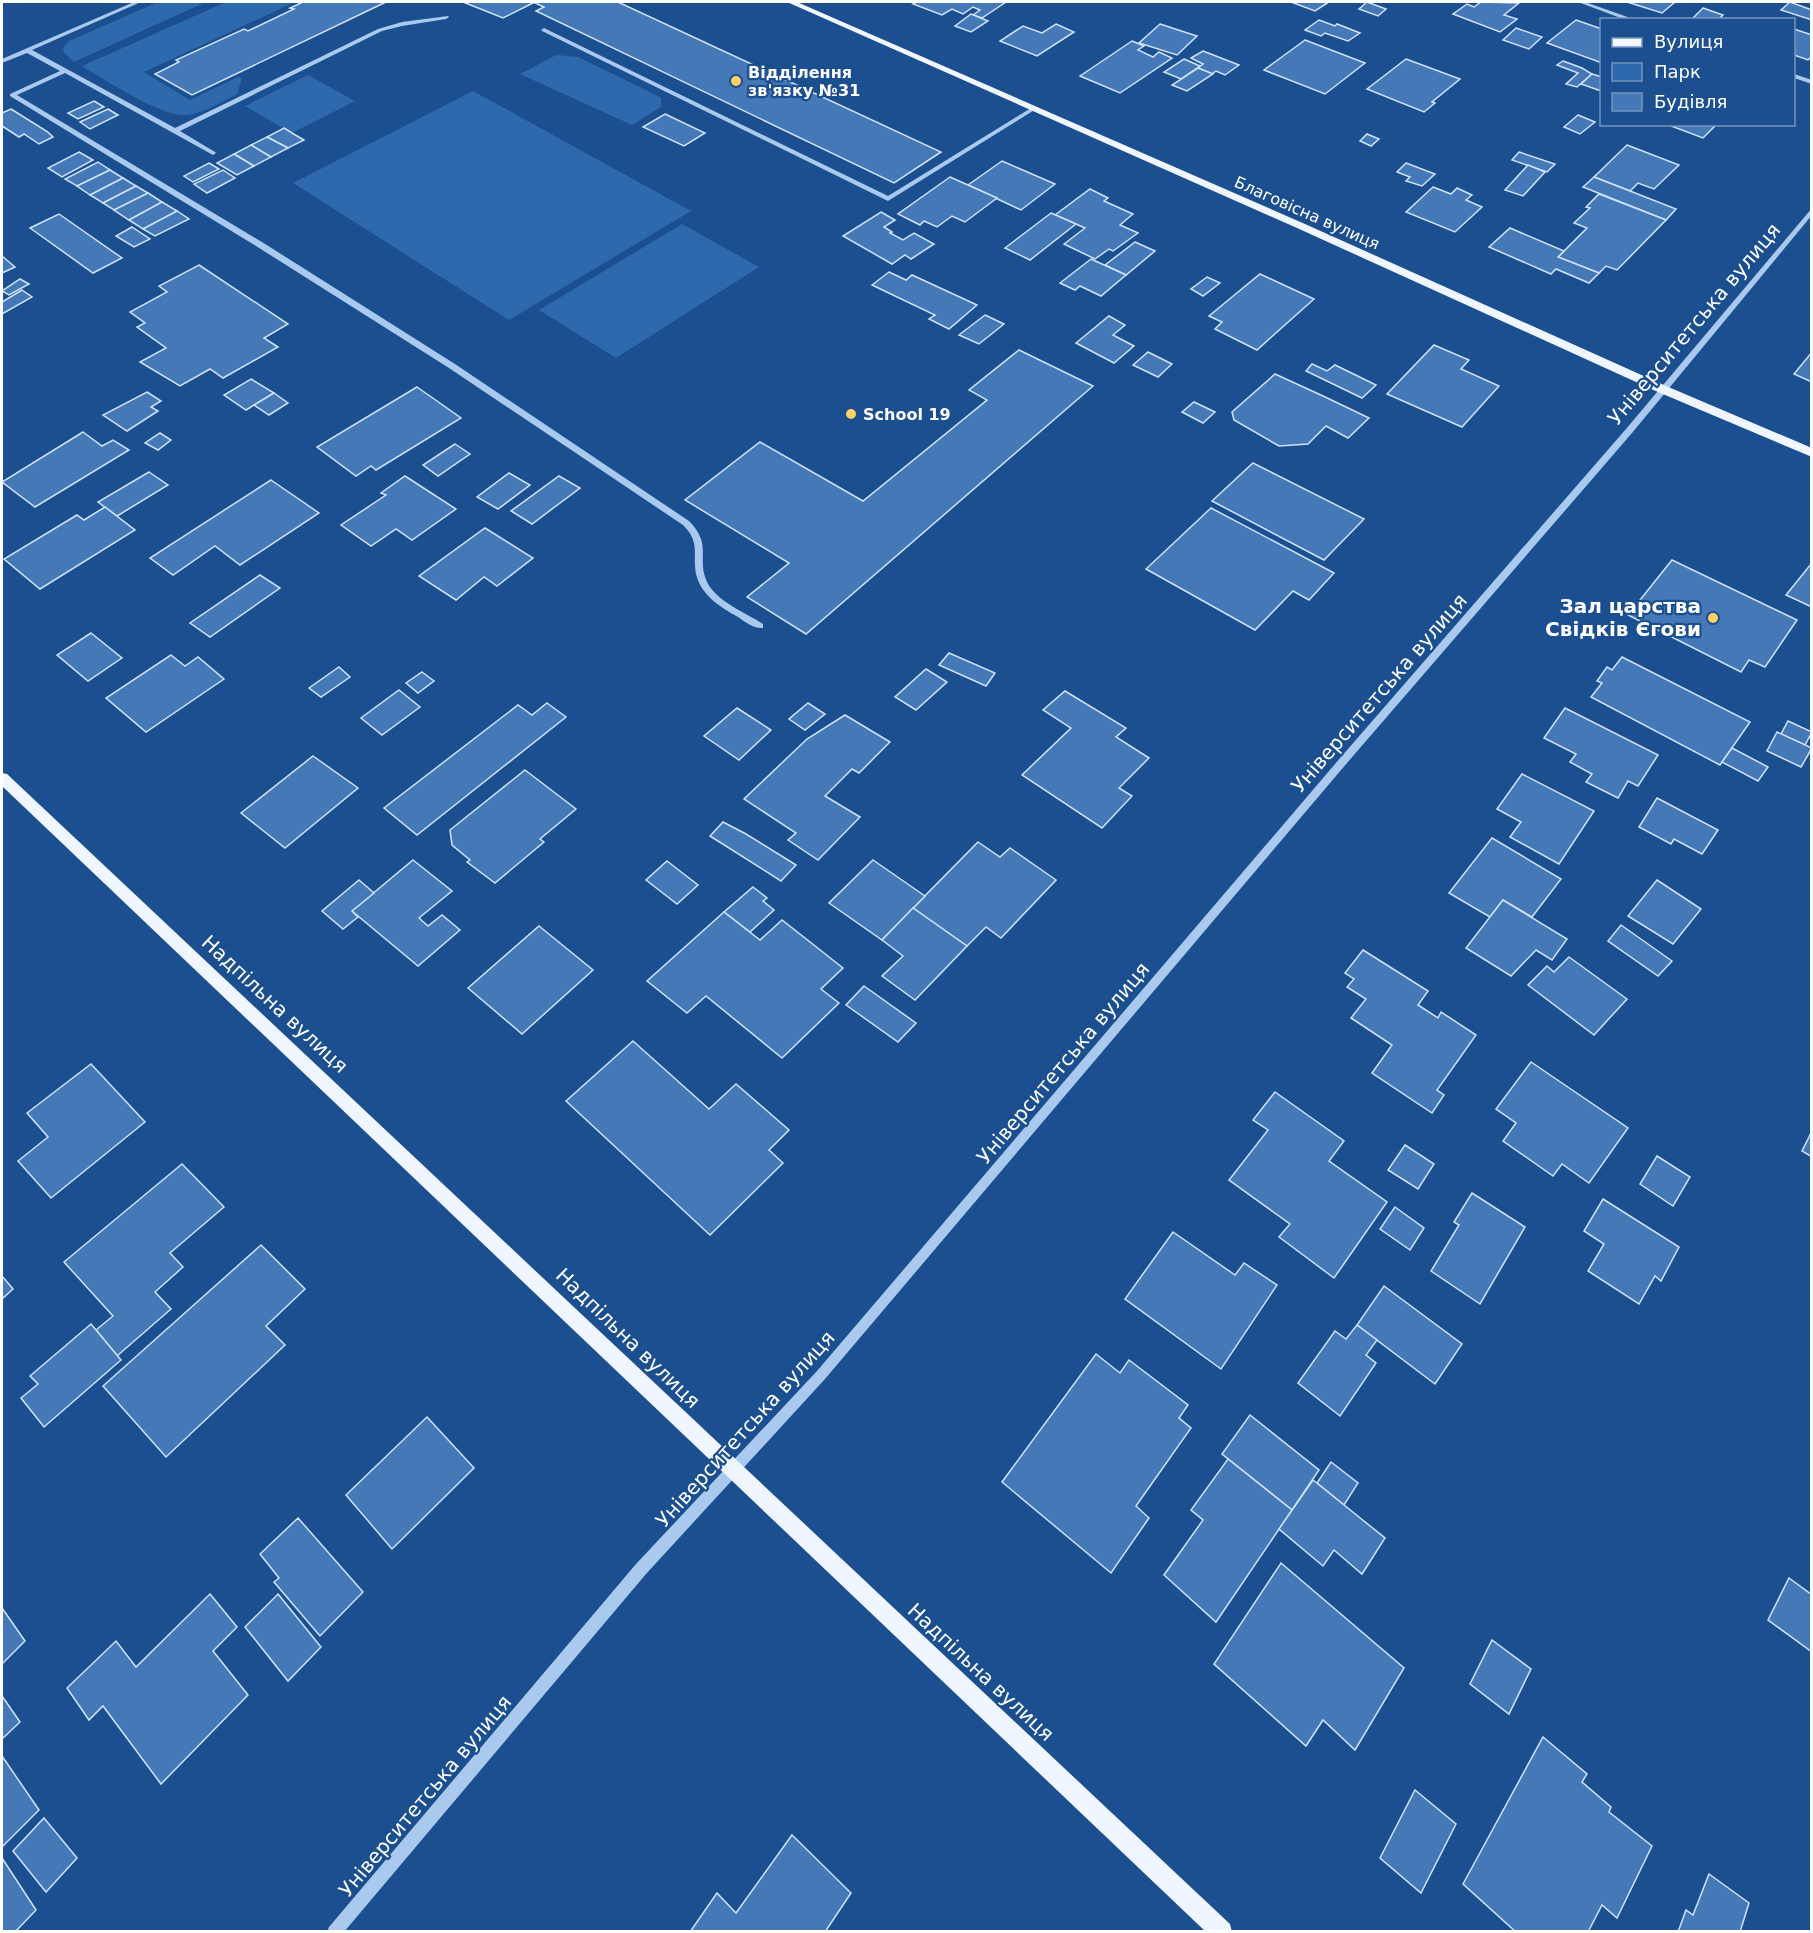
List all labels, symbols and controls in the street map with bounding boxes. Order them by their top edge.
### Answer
legend [1600,18,1795,126]
text: Вулиця [1654,31,1723,52]
text: Парк [1654,61,1701,82]
place label: Відділення зв'язку №31 [748,63,860,100]
marker: Відділення зв'язку №31 [729,74,743,88]
text: Будівля [1654,91,1727,112]
street label: Благовісна вулиця [1231,172,1383,254]
street label: Університетська вулиця [1603,218,1785,430]
place label: School 19 [863,405,951,424]
marker: School 19 [844,407,858,421]
street label: Університетська вулиця [1286,589,1472,797]
place label: Зал царства Свідків Єгови [1545,594,1701,641]
marker: Зал царства Свідків Єгови [1706,611,1720,625]
street label: Надпільна вулиця [197,930,353,1078]
street label: Університетська вулиця [972,957,1154,1169]
street label: Надпільна вулиця [551,1263,705,1413]
street label: Університетська вулиця [651,1326,839,1532]
street label: Надпільна вулиця [903,1598,1059,1746]
street label: Університетська вулиця [334,1690,516,1902]

